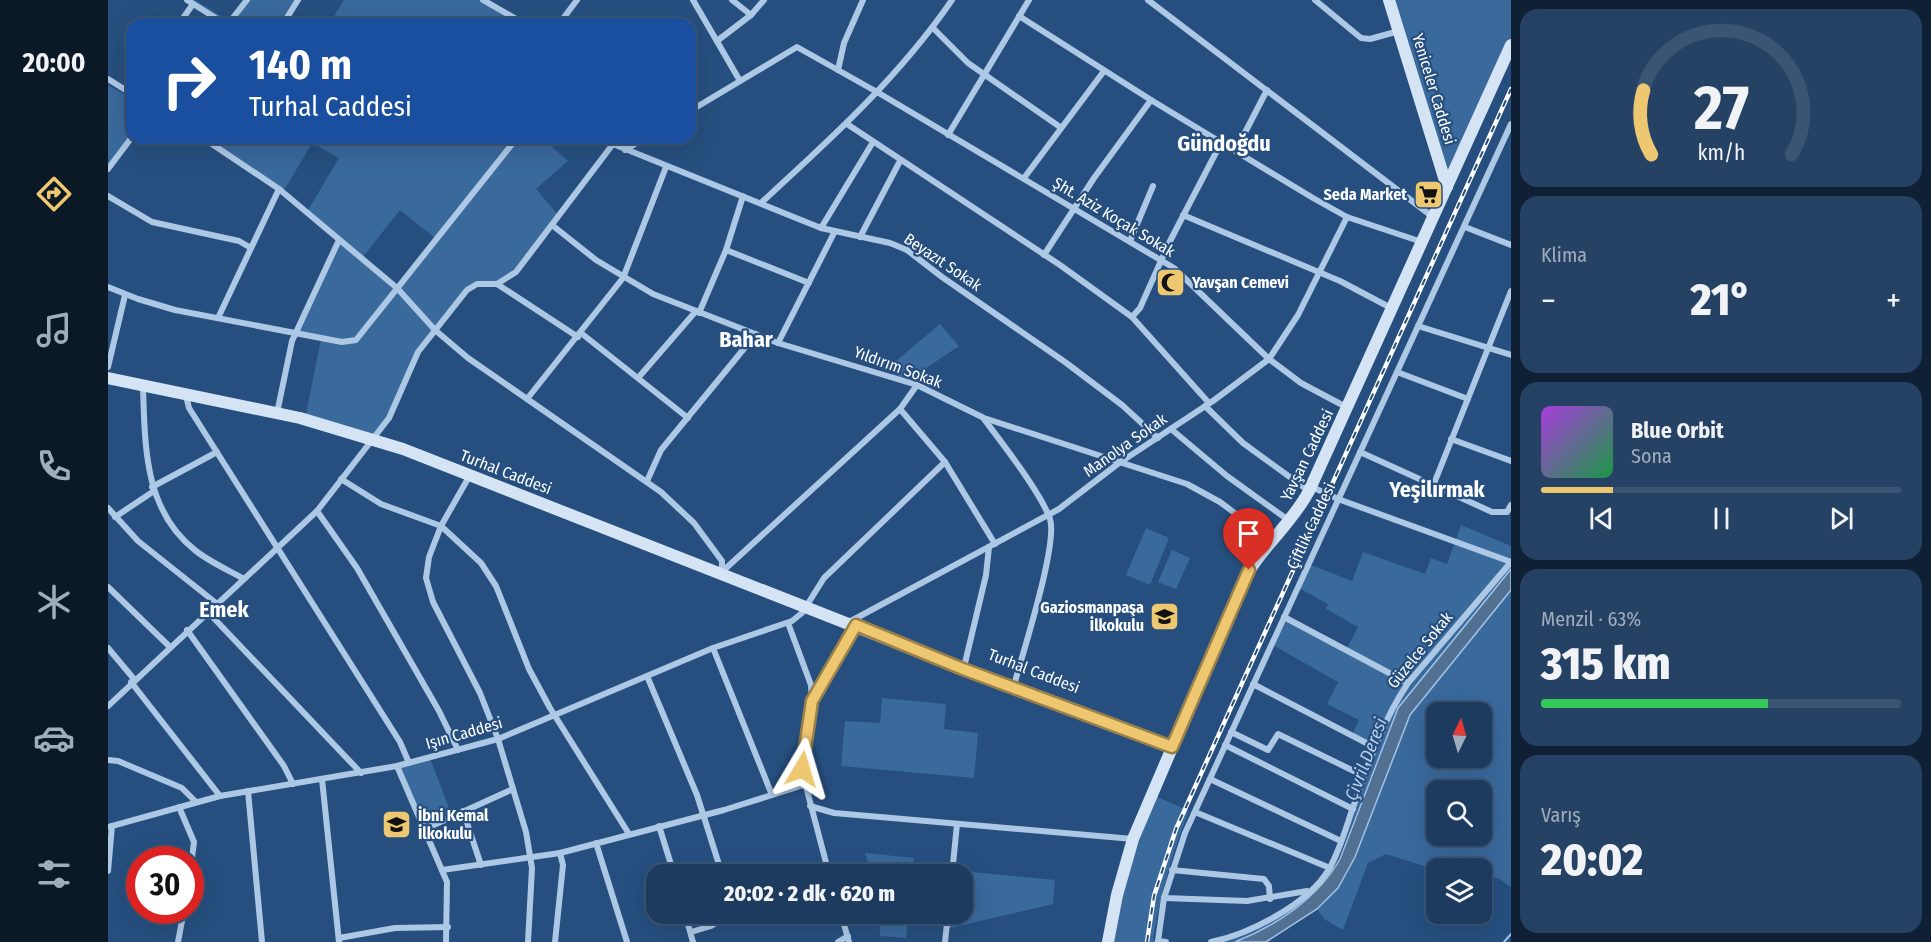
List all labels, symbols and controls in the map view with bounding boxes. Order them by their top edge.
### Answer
street label: Yeniceler Caddesi [1408,31,1460,147]
text: 140 m [249,40,352,90]
icon: right [150,42,228,120]
text: 20:00 [23,47,85,79]
text: 27 [1692,71,1749,146]
text: Turhal Caddesi [249,91,412,123]
district label: Gündoğdu [1177,130,1271,157]
text: km/h [1697,140,1745,166]
icon: directions [33,173,75,215]
street label: Şht. Aziz Koçak Sokak [1050,173,1179,261]
supermarket icon: Seda Market [1412,178,1444,210]
place label: Seda Market [1324,185,1407,204]
street label: Beyazıt Sokak [901,229,986,295]
text: Klima [1541,243,1587,267]
mosque icon: Yavşan Cemevi [1155,266,1187,298]
place label: Yavşan Cemevi [1191,273,1289,293]
text: 21° [1690,273,1751,327]
text: − [1541,281,1556,321]
text: + [1886,281,1901,321]
icon: music [33,309,75,351]
district label: Bahar [719,326,774,353]
street label: Yıldırım Sokak [851,342,945,392]
street label: Yavşan Caddesi [1277,406,1337,504]
street label: Manolya Sokak [1080,409,1171,481]
text: Blue Orbit [1631,417,1724,444]
text: Sona [1631,444,1672,468]
icon: phone [33,445,75,487]
street label: Turhal Caddesi [458,446,554,498]
district label: Yeşilırmak [1388,476,1486,503]
street label: Çiftlik Caddesi [1283,480,1340,573]
icon: previous [1585,502,1618,535]
icon: pause [1705,502,1738,535]
icon: next [1825,502,1858,535]
pin [1223,508,1274,570]
icon: arrive [1232,517,1265,550]
icon: climate [33,581,75,623]
district label: Emek [199,596,249,623]
place label: Gaziosmanpaşa İlkokulu [1040,598,1144,635]
school or university icon: Gaziosmanpaşa İlkokulu [1149,600,1181,632]
text: Menzil · 63% [1541,607,1641,631]
street label: Güzelce Sokak [1383,608,1457,692]
text: 315 km [1541,637,1671,691]
street label: Turhal Caddesi [986,645,1082,697]
north arrow [1426,702,1492,768]
map controls [1426,702,1492,924]
street label: Işın Caddesi [423,713,505,753]
water label: Çivril Deresi [1340,714,1392,803]
icon: car [33,717,75,759]
position arrow [770,737,834,801]
button: search [1426,780,1492,846]
text: Varış [1541,803,1581,827]
place label: İbni Kemal İlkokulu [418,806,489,843]
school or university icon: İbni Kemal İlkokulu [381,808,413,840]
text: 20:02 [1541,833,1643,887]
speed limit sign: 30 [126,846,204,924]
icon: filters [33,853,75,895]
button: layers [1426,858,1492,924]
text: 20:02 · 2 dk · 620 m [724,880,895,907]

